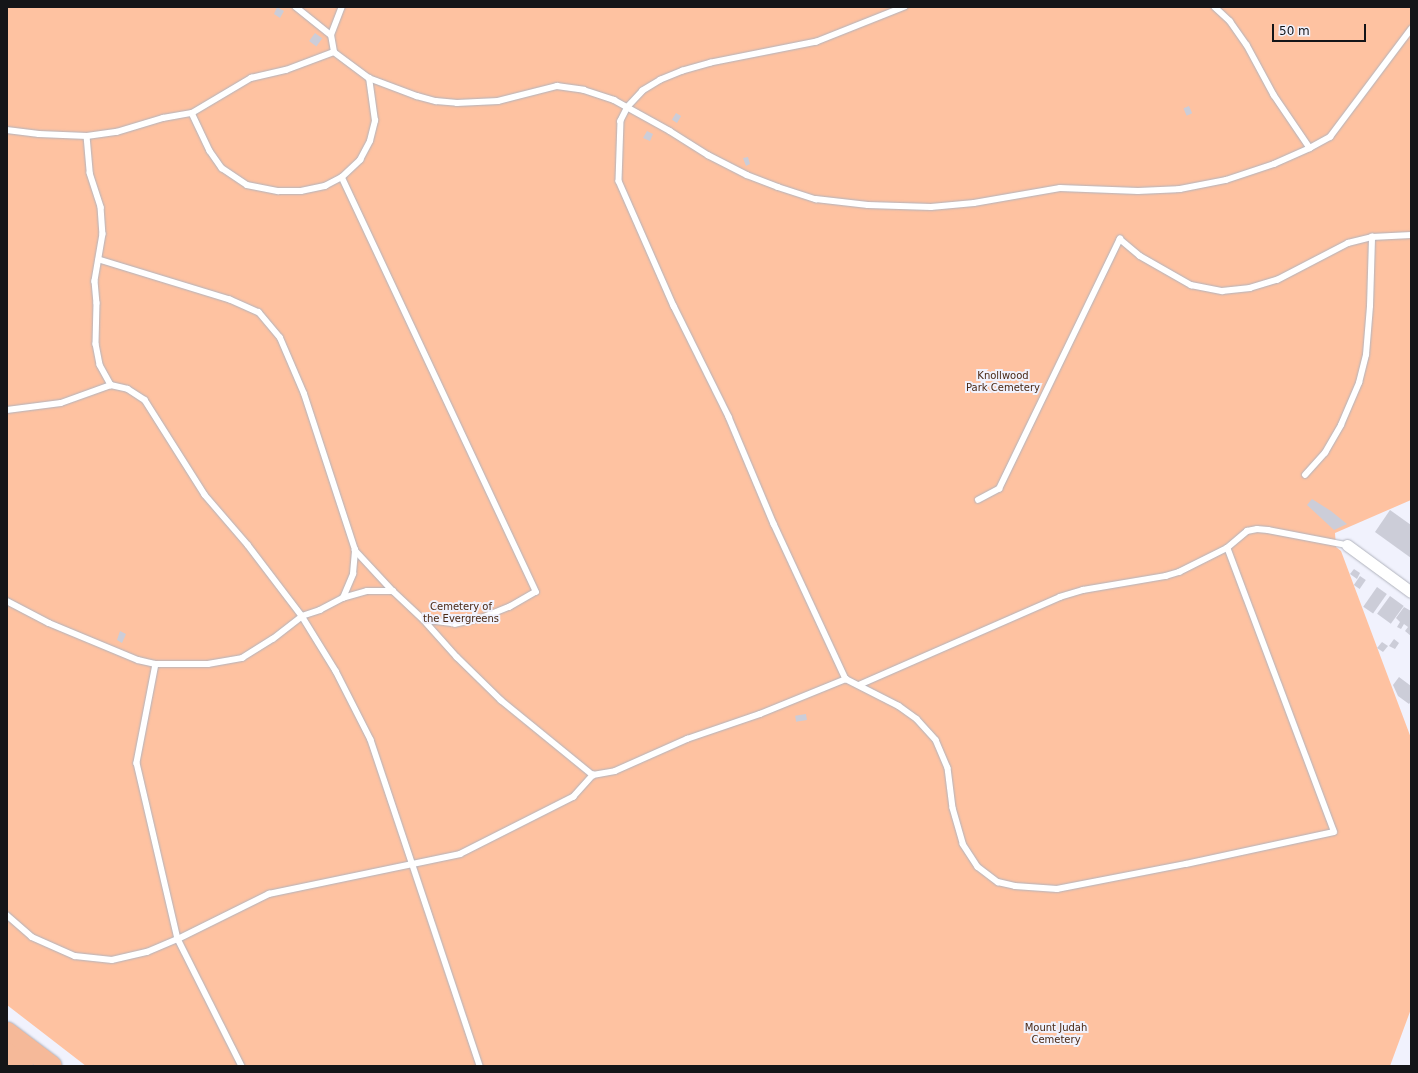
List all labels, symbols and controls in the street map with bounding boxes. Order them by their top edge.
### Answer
scale bar [1274,16,1368,42]
text: 50 m [1279,24,1310,38]
park label: Knollwood Park Cemetery [966,369,1040,392]
park label: Cemetery of the Evergreens [423,600,499,624]
park label: Mount Judah Cemetery [1025,1021,1087,1044]

